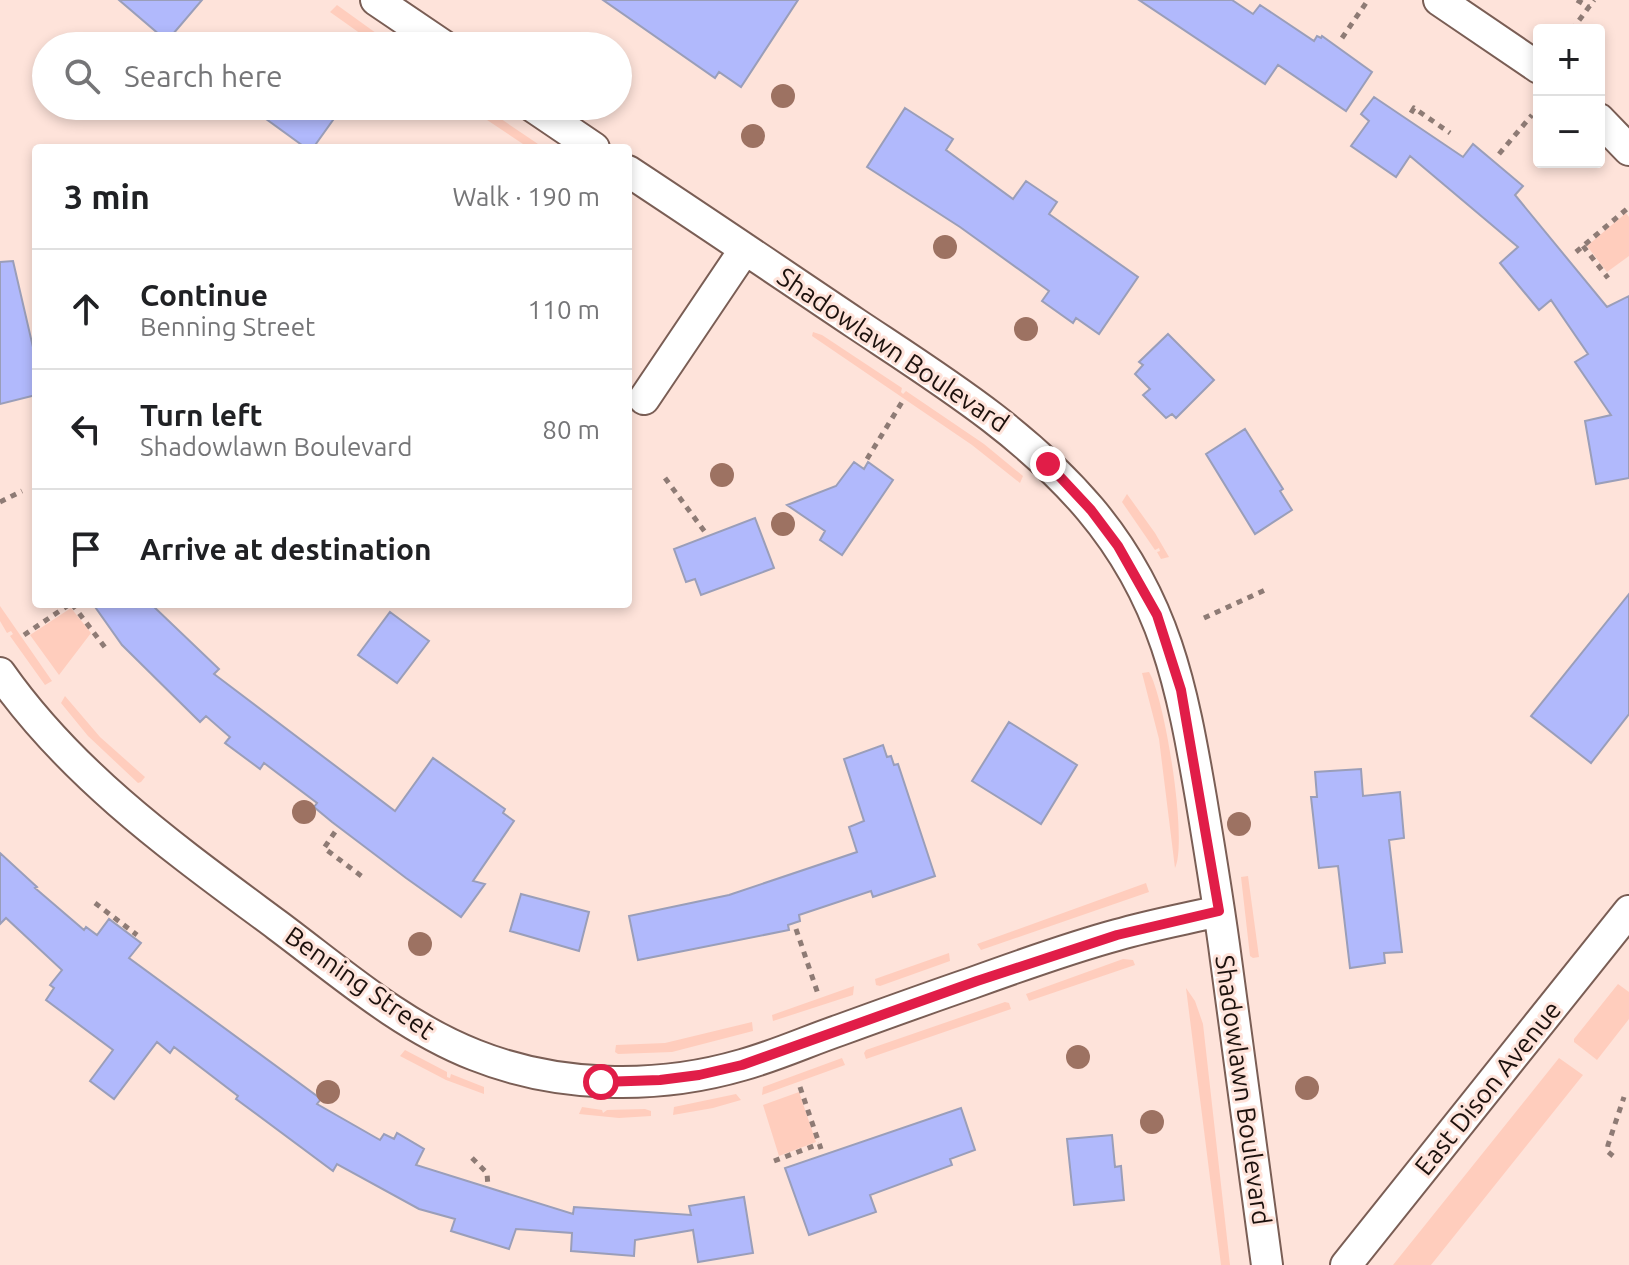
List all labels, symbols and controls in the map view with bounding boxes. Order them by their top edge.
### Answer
map controls [1533,24,1605,168]
button: + [1533,24,1605,96]
search box [32,32,632,120]
icon: search [60,54,104,98]
text: Search here [124,59,283,93]
button: − [1533,96,1605,168]
text: 3 min [64,177,150,215]
text: Walk · 190 m [452,182,600,211]
street label: Shadowlawn Boulevard [772,261,1014,438]
text: Continue [140,278,268,312]
icon: ahead [64,287,108,331]
text: 110 m [528,295,600,324]
text: Benning Street [140,312,315,341]
text: Turn left [140,398,262,432]
icon: left [64,407,108,451]
text: 80 m [542,415,600,444]
text: Shadowlawn Boulevard [140,432,412,461]
route end [1030,446,1066,482]
icon: arrive [64,527,108,571]
text: Arrive at destination [140,532,432,566]
street label: Benning Street [280,920,440,1045]
street label: Shadowlawn Boulevard [1210,953,1277,1227]
street label: East Dison Avenue [1409,995,1567,1180]
route start [583,1064,619,1100]

